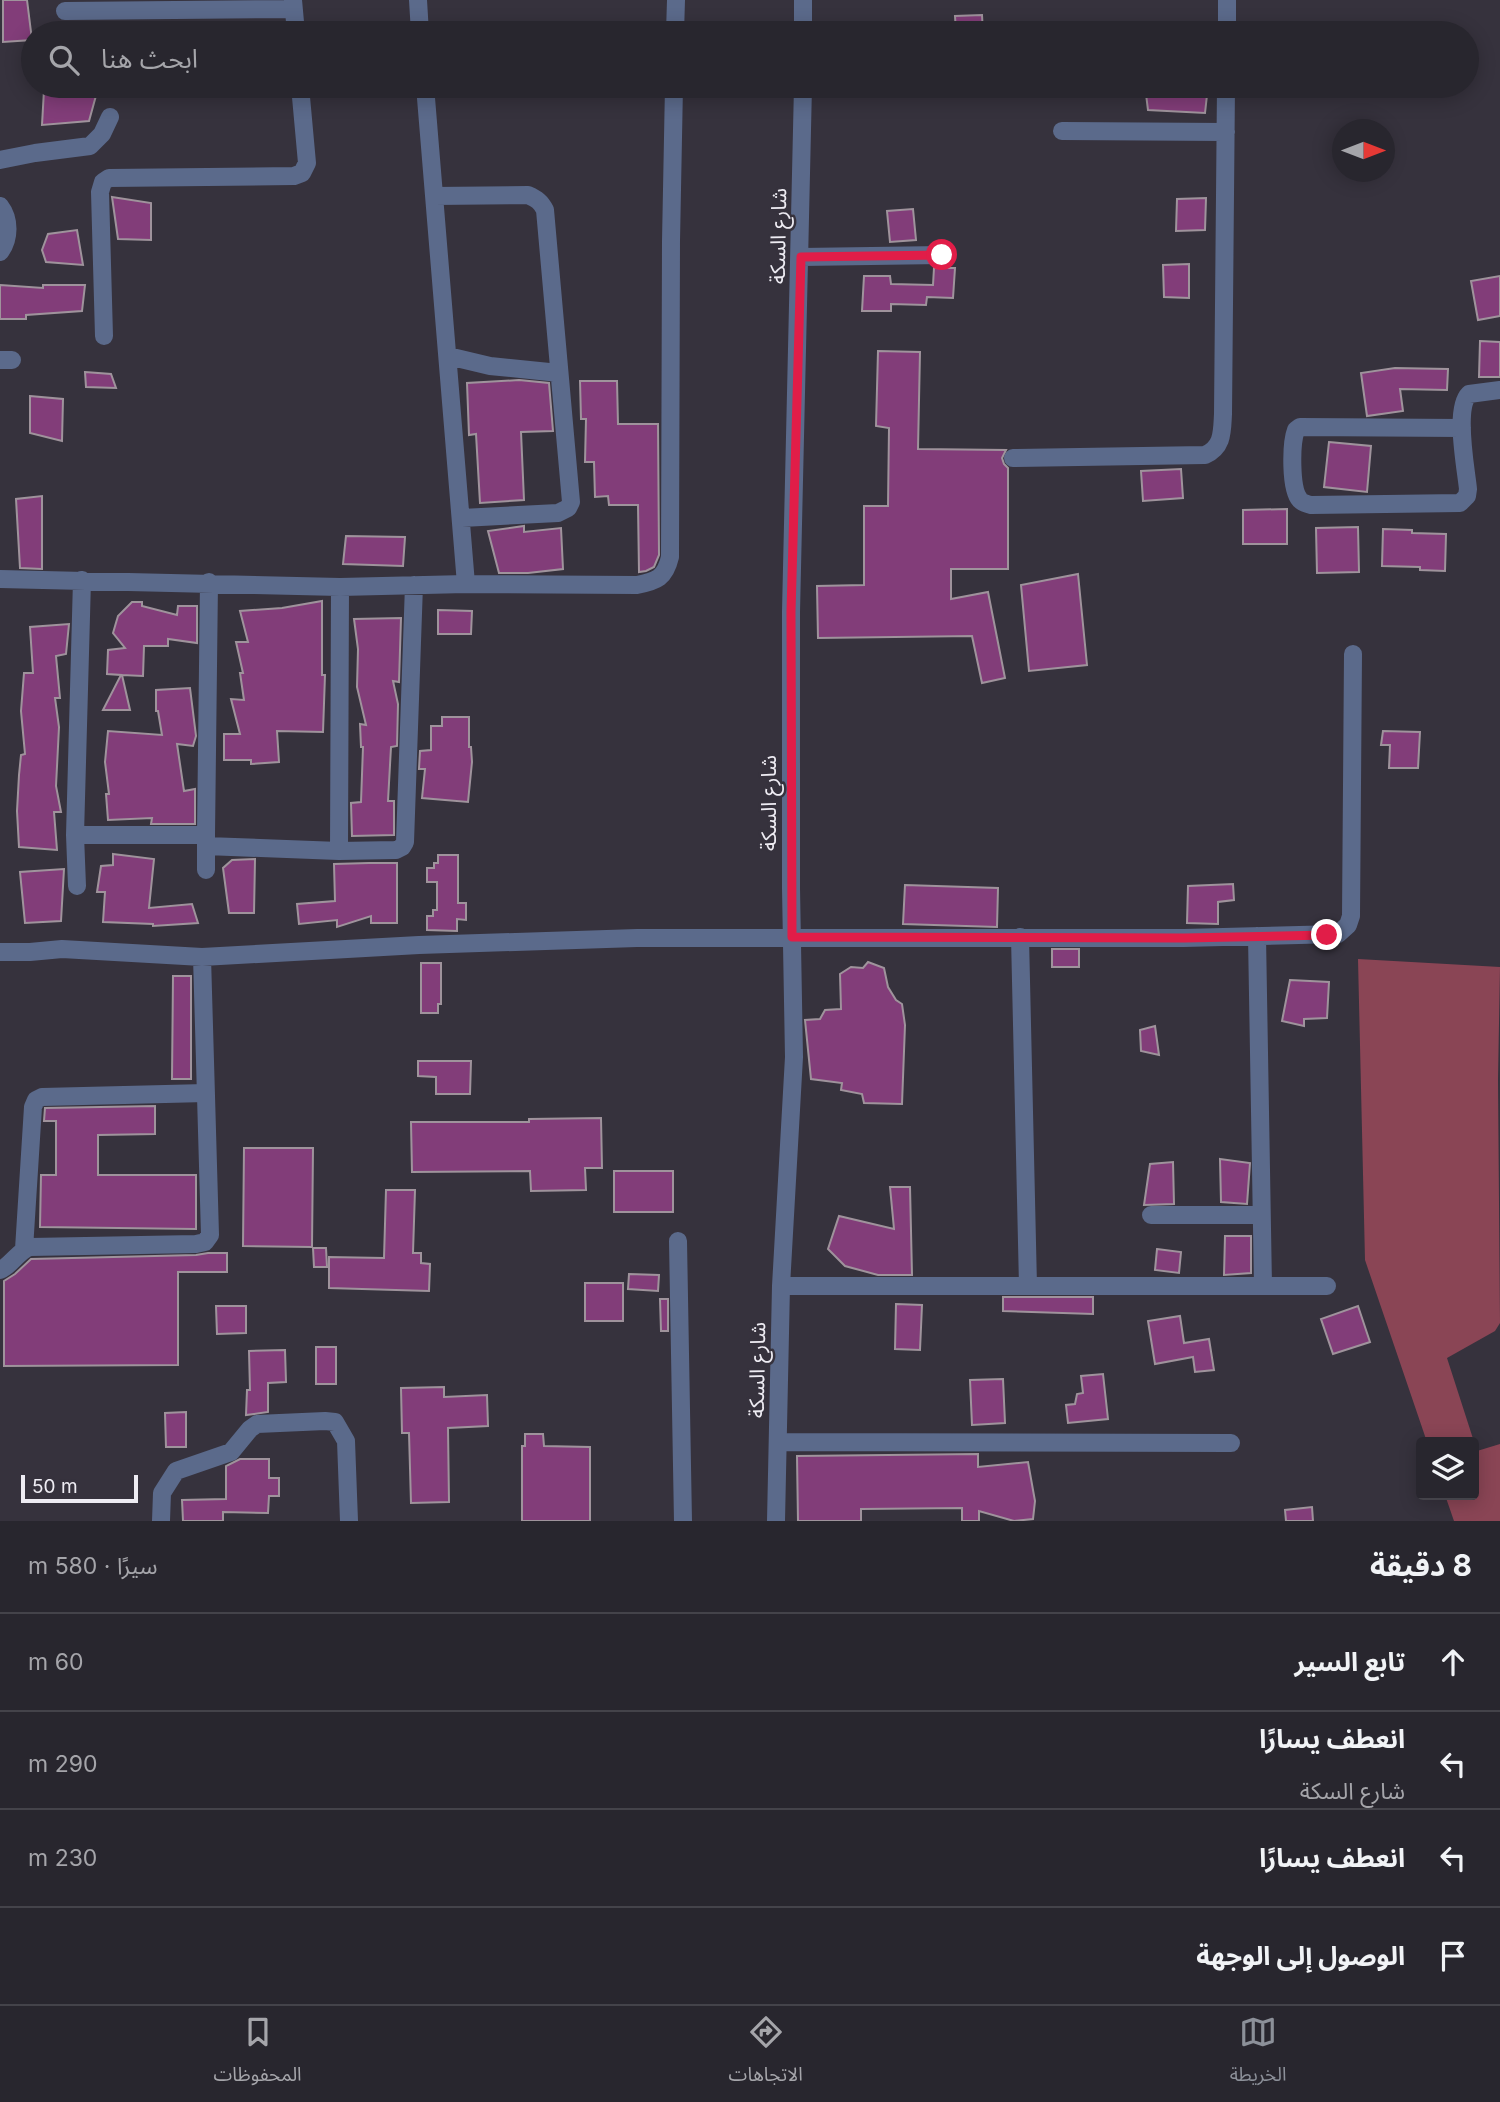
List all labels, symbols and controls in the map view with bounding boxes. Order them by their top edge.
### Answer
search box [21,21,1479,98]
icon: search [45,41,83,79]
text: ابحث هنا [101,43,198,74]
north arrow [1332,119,1395,182]
street label: شارع السكة [765,188,794,284]
route start [926,239,957,270]
street label: شارع السكة [756,755,784,851]
route end [1311,919,1342,950]
street label: شارع السكة [744,1322,773,1418]
map controls [1416,1437,1479,1500]
button: layers [1416,1437,1479,1500]
scale bar [21,1472,138,1504]
text: 50 m [32,1475,78,1498]
text: 8 دقيقة [1370,1547,1472,1583]
text: سيرًا · 580 m [28,1552,158,1580]
icon: ahead [1434,1643,1472,1681]
text: تابع السير [1295,1646,1405,1677]
text: 60 m [28,1648,83,1676]
text: انعطف يسارًا [1259,1723,1405,1754]
icon: left [1434,1745,1472,1783]
text: 290 m [28,1750,97,1778]
text: شارع السكة [1300,1777,1405,1805]
icon: left [1434,1839,1472,1877]
text: انعطف يسارًا [1259,1842,1405,1873]
text: 230 m [28,1844,97,1872]
icon: arrive [1434,1937,1472,1975]
text: الوصول إلى الوجهة [1196,1940,1405,1971]
tab: المحفوظات [213,2013,302,2095]
tab: الاتجاهات [729,2013,803,2095]
tab: الخريطة [1230,2013,1287,2095]

